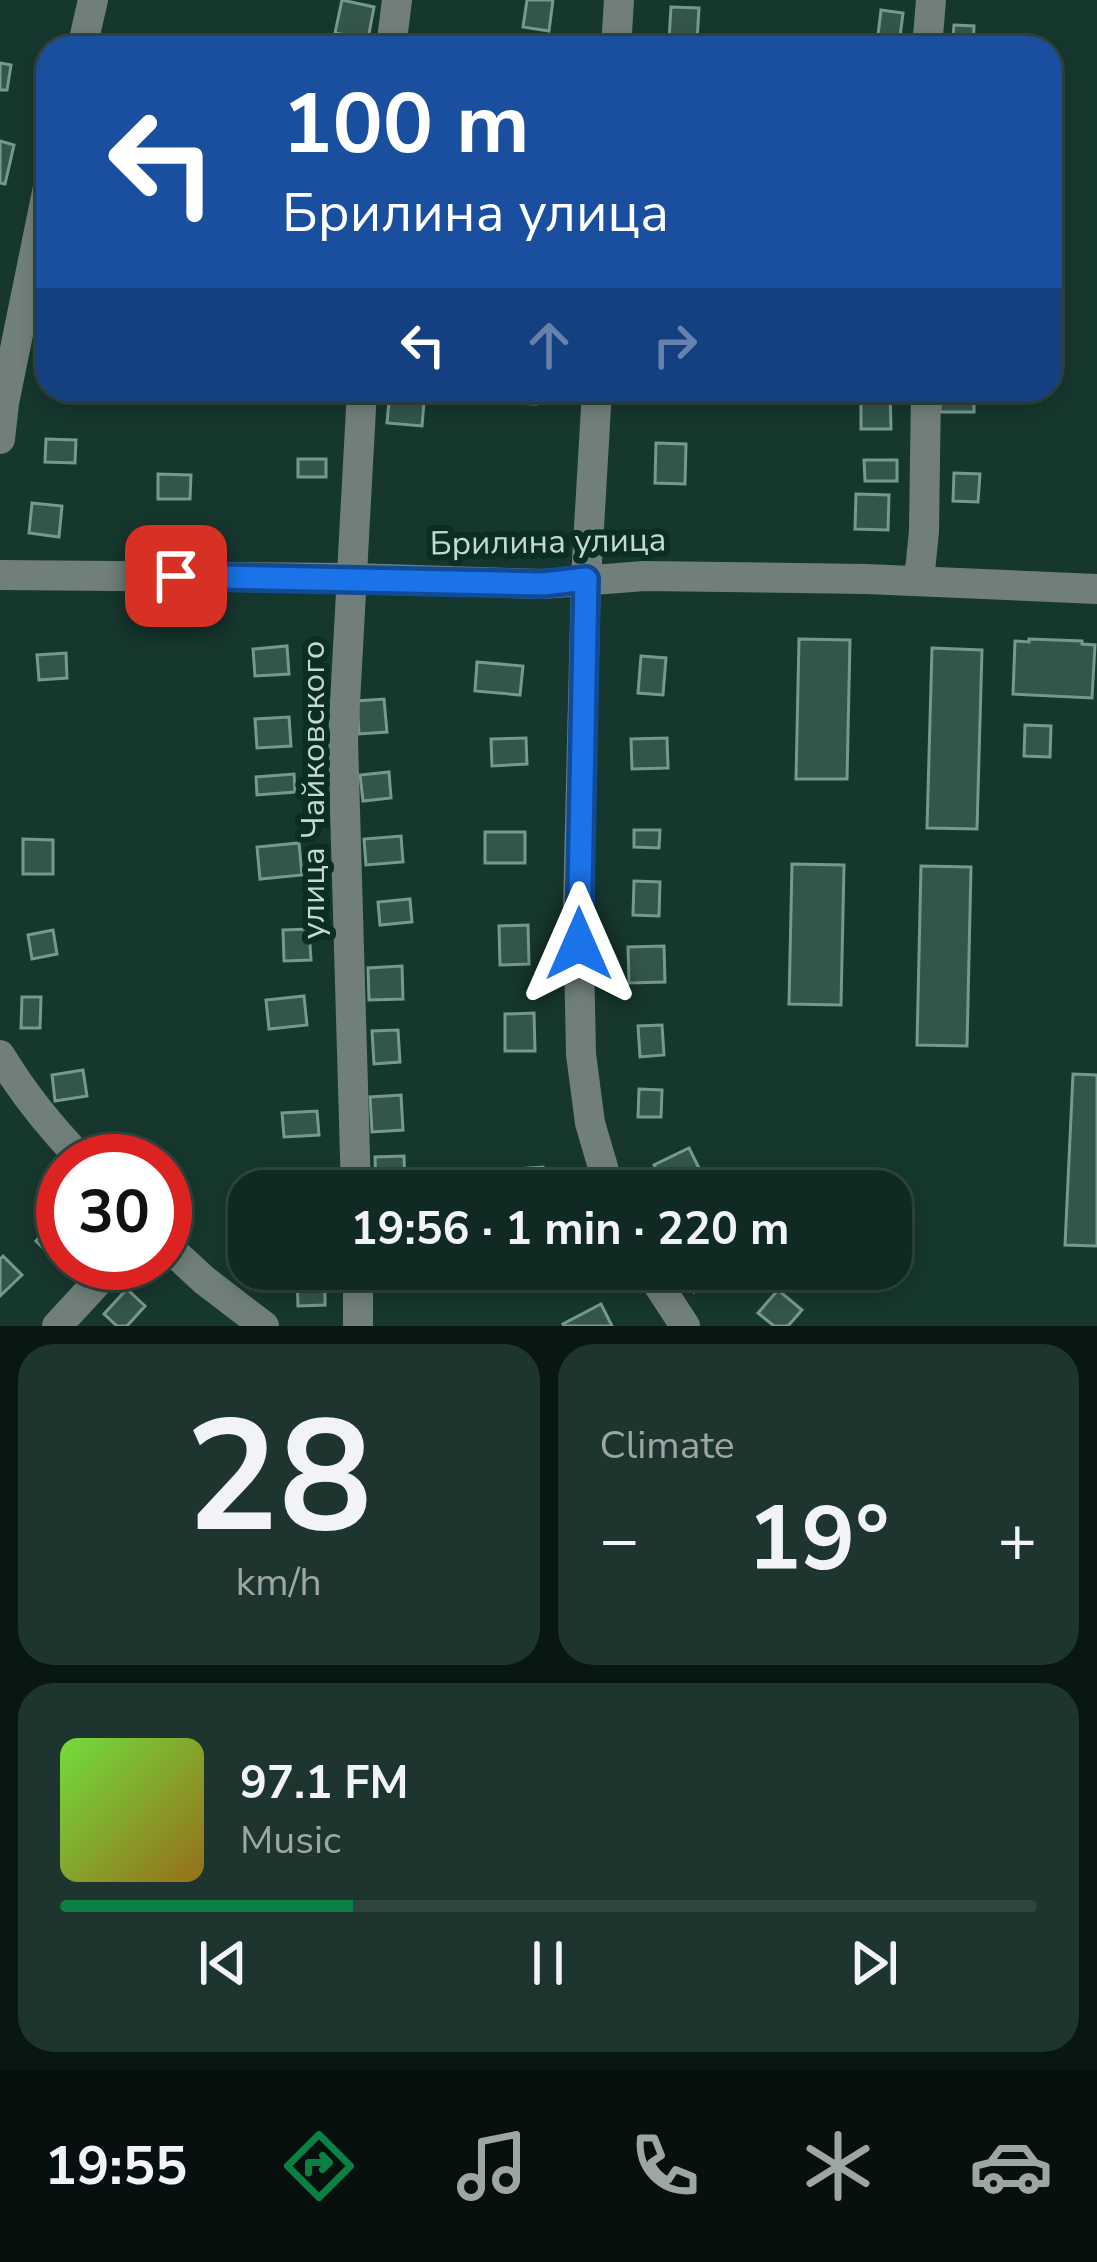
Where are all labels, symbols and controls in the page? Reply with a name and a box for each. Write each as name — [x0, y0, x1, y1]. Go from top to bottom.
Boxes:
text: 100 m — [282, 67, 530, 182]
icon: left — [84, 84, 240, 240]
text: Брилина улица — [282, 176, 669, 250]
icon: left — [390, 312, 456, 378]
icon: ahead — [516, 312, 582, 378]
icon: right — [642, 312, 708, 378]
street label: Брилина улица — [429, 517, 667, 567]
pin — [125, 525, 227, 627]
icon: arrive — [143, 543, 209, 609]
street label: улица Чайковского — [291, 641, 336, 939]
position arrow — [516, 881, 642, 1007]
speed limit sign: 30 — [36, 1134, 192, 1290]
text: 19:56 · 1 min · 220 m — [350, 1199, 790, 1260]
text: 28 — [185, 1371, 372, 1584]
text: Climate — [600, 1419, 735, 1472]
text: 19° — [747, 1478, 889, 1601]
text: − — [600, 1495, 639, 1585]
text: + — [997, 1495, 1037, 1585]
text: km/h — [236, 1556, 322, 1609]
text: 97.1 FM — [240, 1753, 409, 1814]
text: Music — [240, 1814, 341, 1867]
icon: previous — [190, 1930, 256, 1996]
icon: pause — [515, 1930, 581, 1996]
icon: next — [841, 1930, 907, 1996]
icon: directions — [277, 2124, 361, 2208]
icon: music — [450, 2124, 534, 2208]
icon: phone — [623, 2124, 707, 2208]
icon: climate — [796, 2124, 880, 2208]
icon: car — [969, 2124, 1053, 2208]
text: 19:55 — [45, 2129, 188, 2203]

